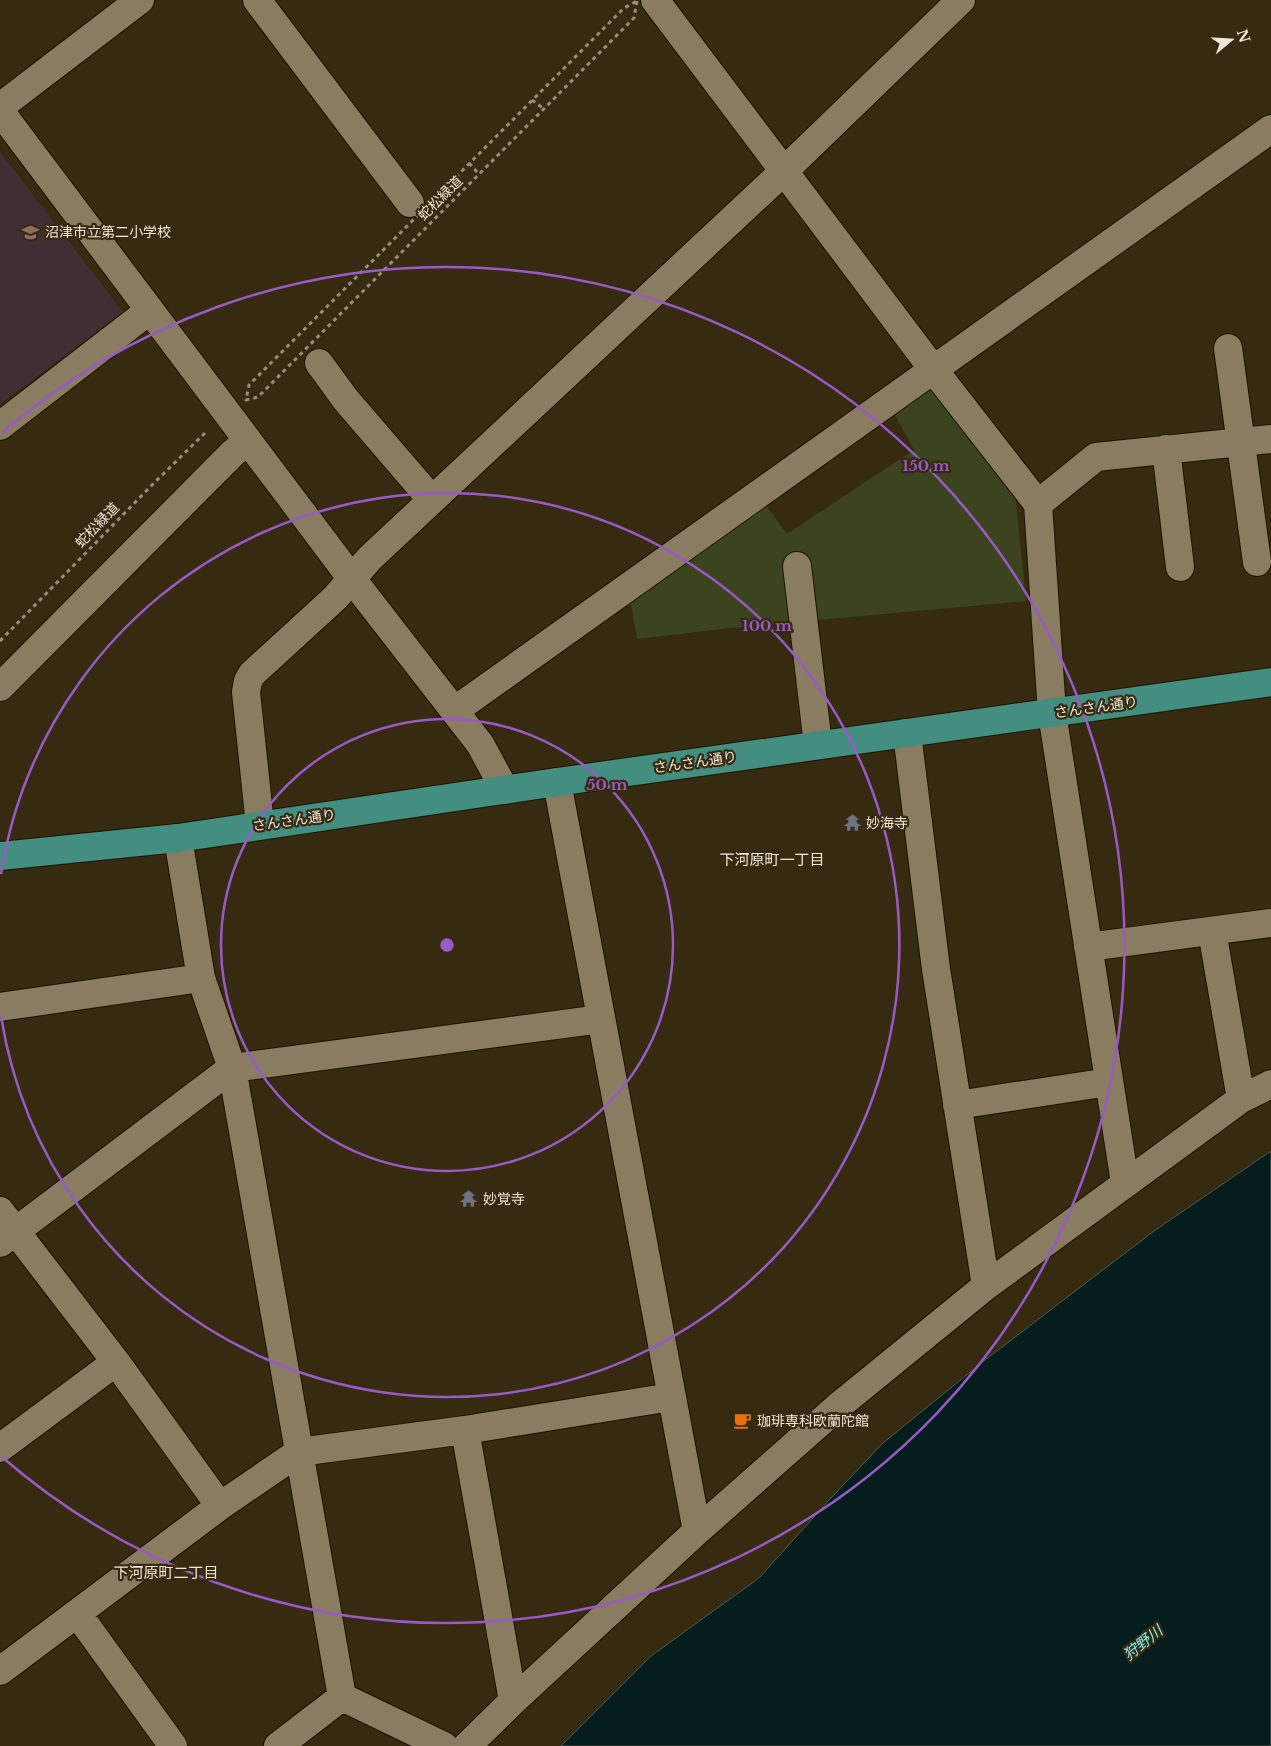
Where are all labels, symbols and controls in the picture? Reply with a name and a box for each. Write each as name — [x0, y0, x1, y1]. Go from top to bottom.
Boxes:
north arrow — [1206, 15, 1256, 65]
text: N — [1233, 27, 1254, 45]
street label: 蛇松緑道 — [414, 172, 466, 224]
school or university icon: 沼津市立第二小学校 — [21, 222, 41, 242]
place label: 沼津市立第二小学校 — [45, 223, 171, 241]
text: 150 m — [902, 456, 950, 475]
street label: 蛇松緑道 — [71, 499, 123, 551]
text: 100 m — [742, 616, 792, 635]
street label: さんさん通り — [1053, 692, 1139, 722]
street label: さんさん通り — [652, 747, 738, 777]
text: 50 m — [587, 775, 628, 794]
street label: さんさん通り — [251, 805, 337, 835]
temple icon: 妙海寺 — [842, 813, 862, 833]
place label: 妙海寺 — [866, 814, 908, 832]
district label: 下河原町一丁目 — [719, 850, 825, 869]
centre of rings — [438, 936, 456, 954]
temple icon: 妙覚寺 — [459, 1189, 479, 1209]
place label: 妙覚寺 — [483, 1190, 525, 1208]
cafe icon: 珈琲専科欧蘭陀館 — [733, 1411, 753, 1431]
place label: 珈琲専科欧蘭陀館 — [757, 1412, 869, 1430]
district label: 下河原町二丁目 — [113, 1563, 219, 1582]
water label: 狩野川 — [1119, 1620, 1168, 1664]

